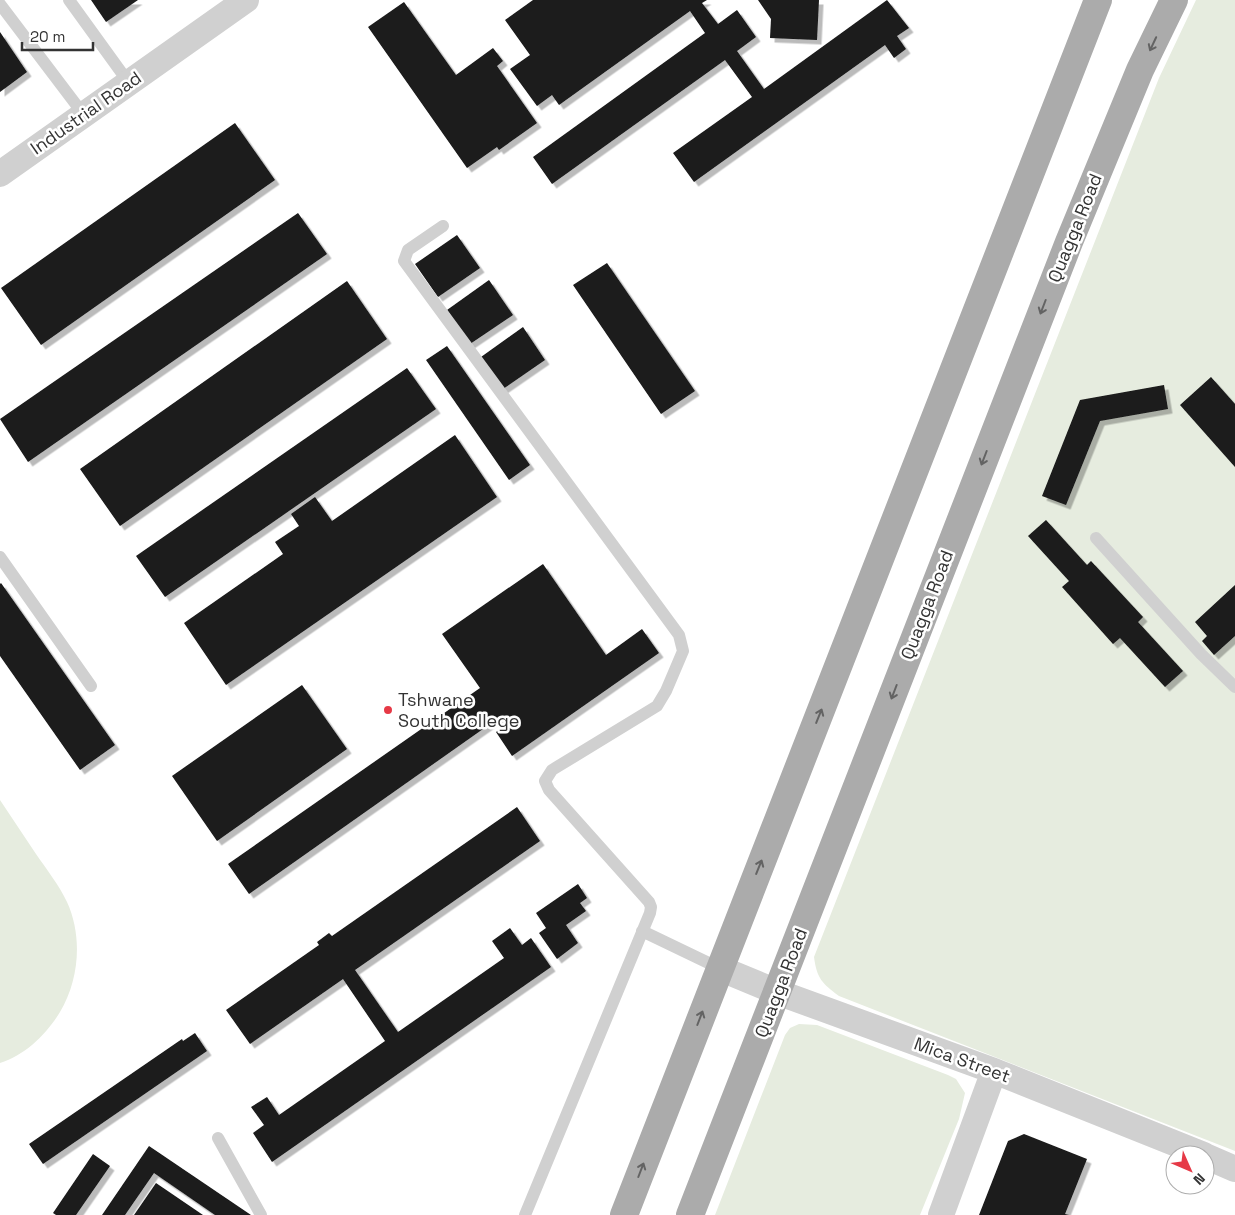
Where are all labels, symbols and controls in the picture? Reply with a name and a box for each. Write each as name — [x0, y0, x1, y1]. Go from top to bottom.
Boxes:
scale bar — [22, 20, 94, 52]
text: 20 m — [30, 27, 65, 46]
one-way arrow — [1147, 36, 1157, 51]
street label: Industrial Road — [26, 66, 146, 159]
street label: Quagga Road — [1042, 170, 1107, 286]
one-way arrow — [1038, 299, 1047, 314]
one-way arrow — [979, 450, 988, 466]
street label: Quagga Road — [895, 547, 958, 663]
one-way arrow — [888, 684, 897, 699]
place label: Tshwane South College — [398, 688, 519, 732]
marker: Tshwane South College — [382, 704, 394, 716]
one-way arrow — [815, 709, 825, 724]
one-way arrow — [755, 860, 765, 875]
street label: Quagga Road — [749, 925, 812, 1041]
one-way arrow — [696, 1011, 705, 1026]
street label: Mica Street — [911, 1031, 1013, 1088]
north arrow — [1165, 1145, 1215, 1195]
one-way arrow — [638, 1162, 647, 1177]
text: N — [1190, 1170, 1209, 1189]

